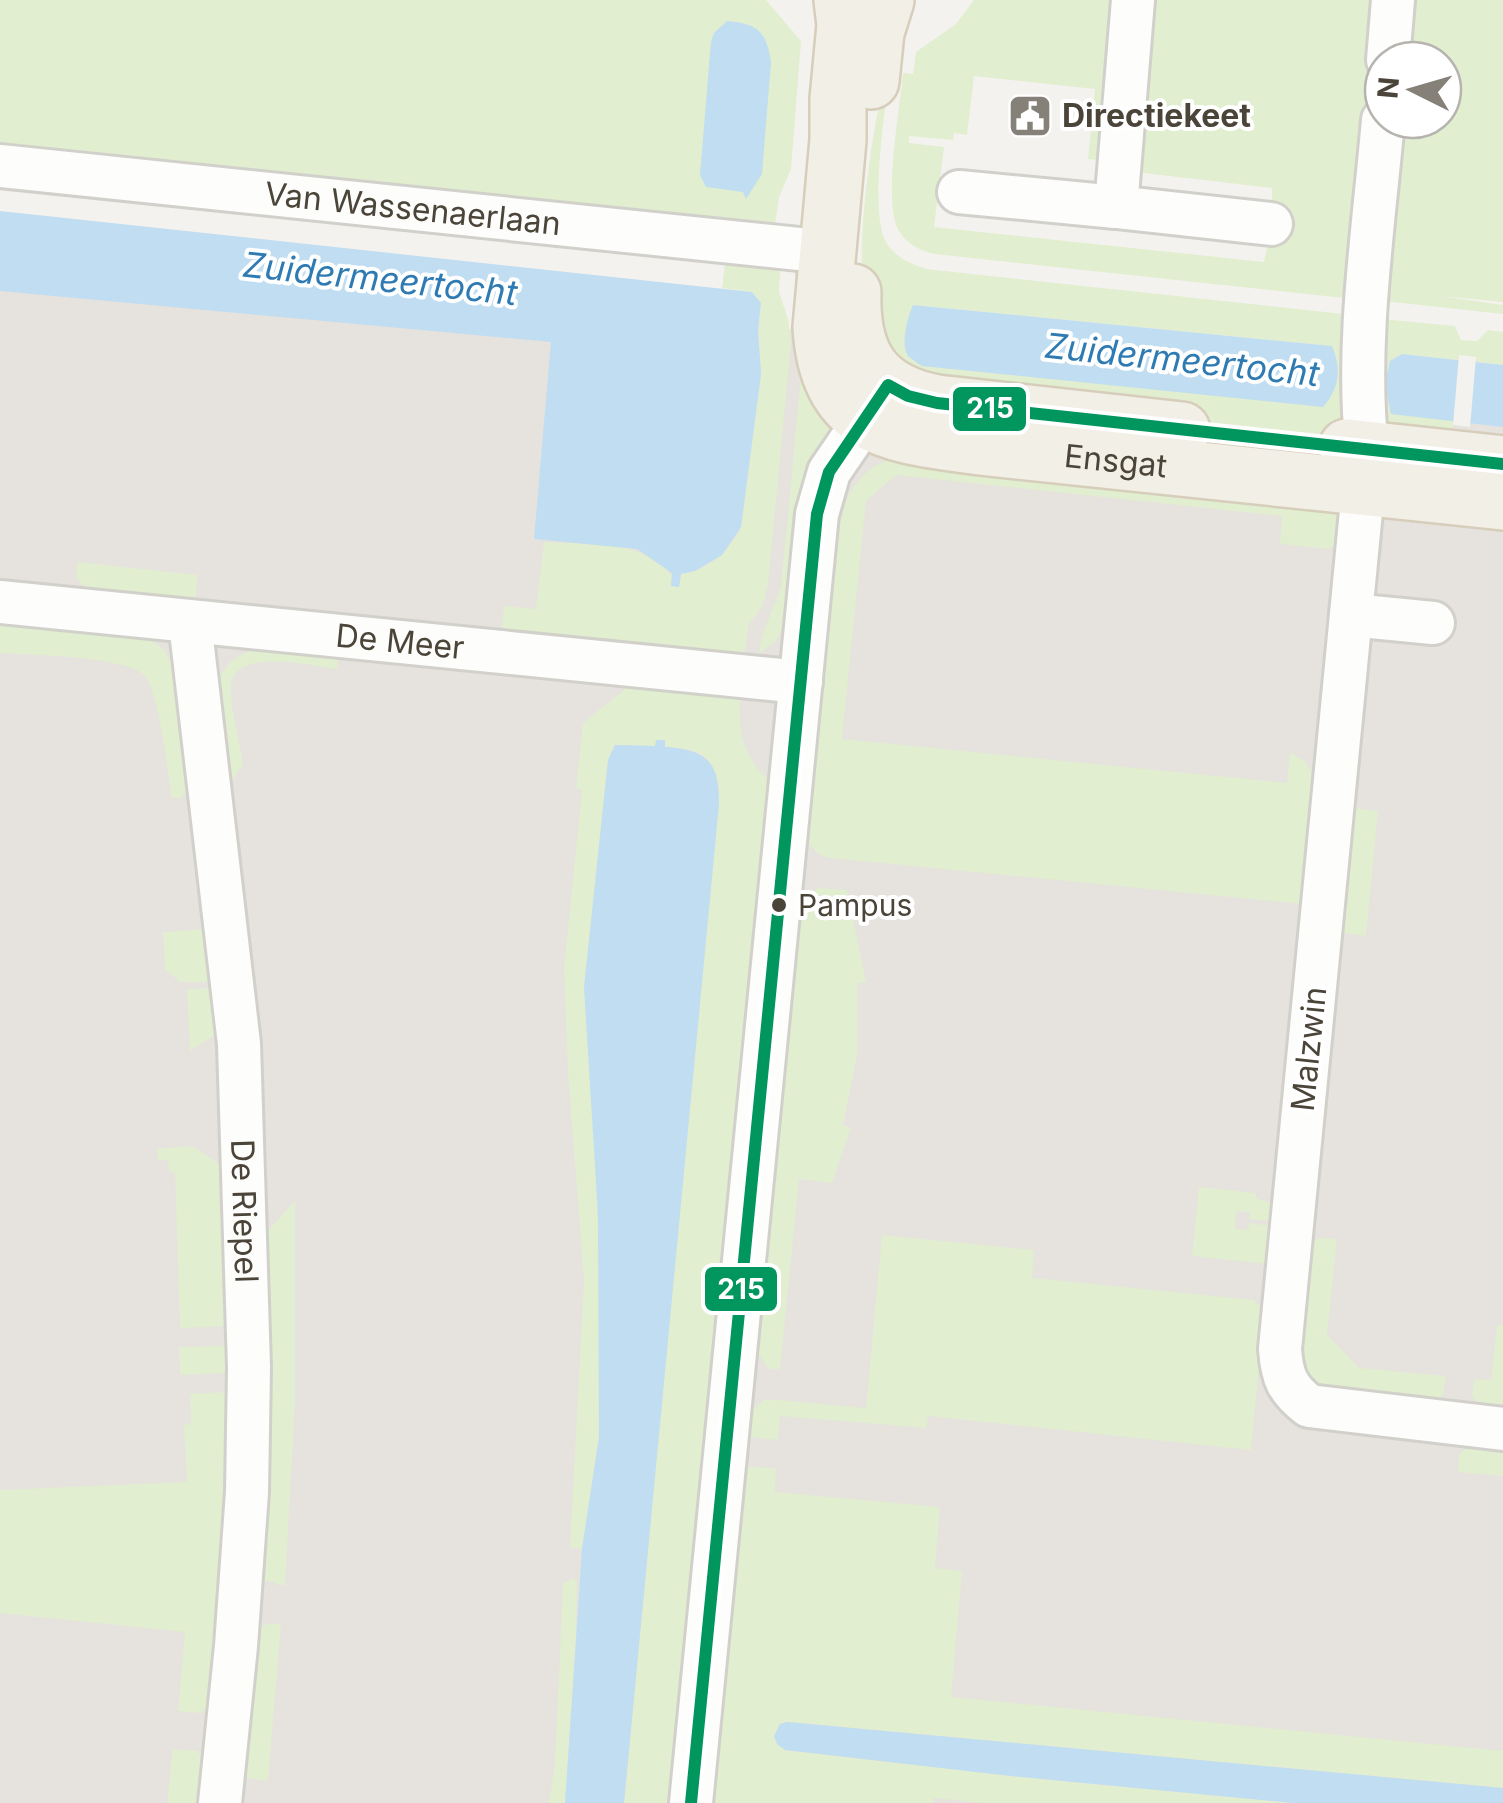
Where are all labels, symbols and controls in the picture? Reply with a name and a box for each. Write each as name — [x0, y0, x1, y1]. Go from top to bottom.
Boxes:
north arrow — [1363, 40, 1463, 140]
text: N — [1370, 76, 1406, 100]
public building icon: Directiekeet — [1007, 93, 1053, 139]
place label: Directiekeet — [1062, 96, 1251, 135]
street label: Van Wassenaerlaan — [263, 174, 563, 243]
water label: Zuidermeertocht — [241, 243, 520, 313]
water label: Zuidermeertocht — [1043, 324, 1322, 394]
line badge: 215 — [951, 385, 1028, 433]
text: 215 — [966, 391, 1014, 425]
street label: Ensgat — [1062, 436, 1169, 486]
street label: De Meer — [334, 616, 466, 667]
place label: Pampus — [798, 887, 912, 923]
marker: Pampus — [769, 895, 789, 915]
street label: Malzwin — [1283, 985, 1334, 1113]
street label: De Riepel — [223, 1139, 266, 1284]
line badge: 215 — [703, 1265, 779, 1313]
text: 215 — [717, 1272, 765, 1306]

